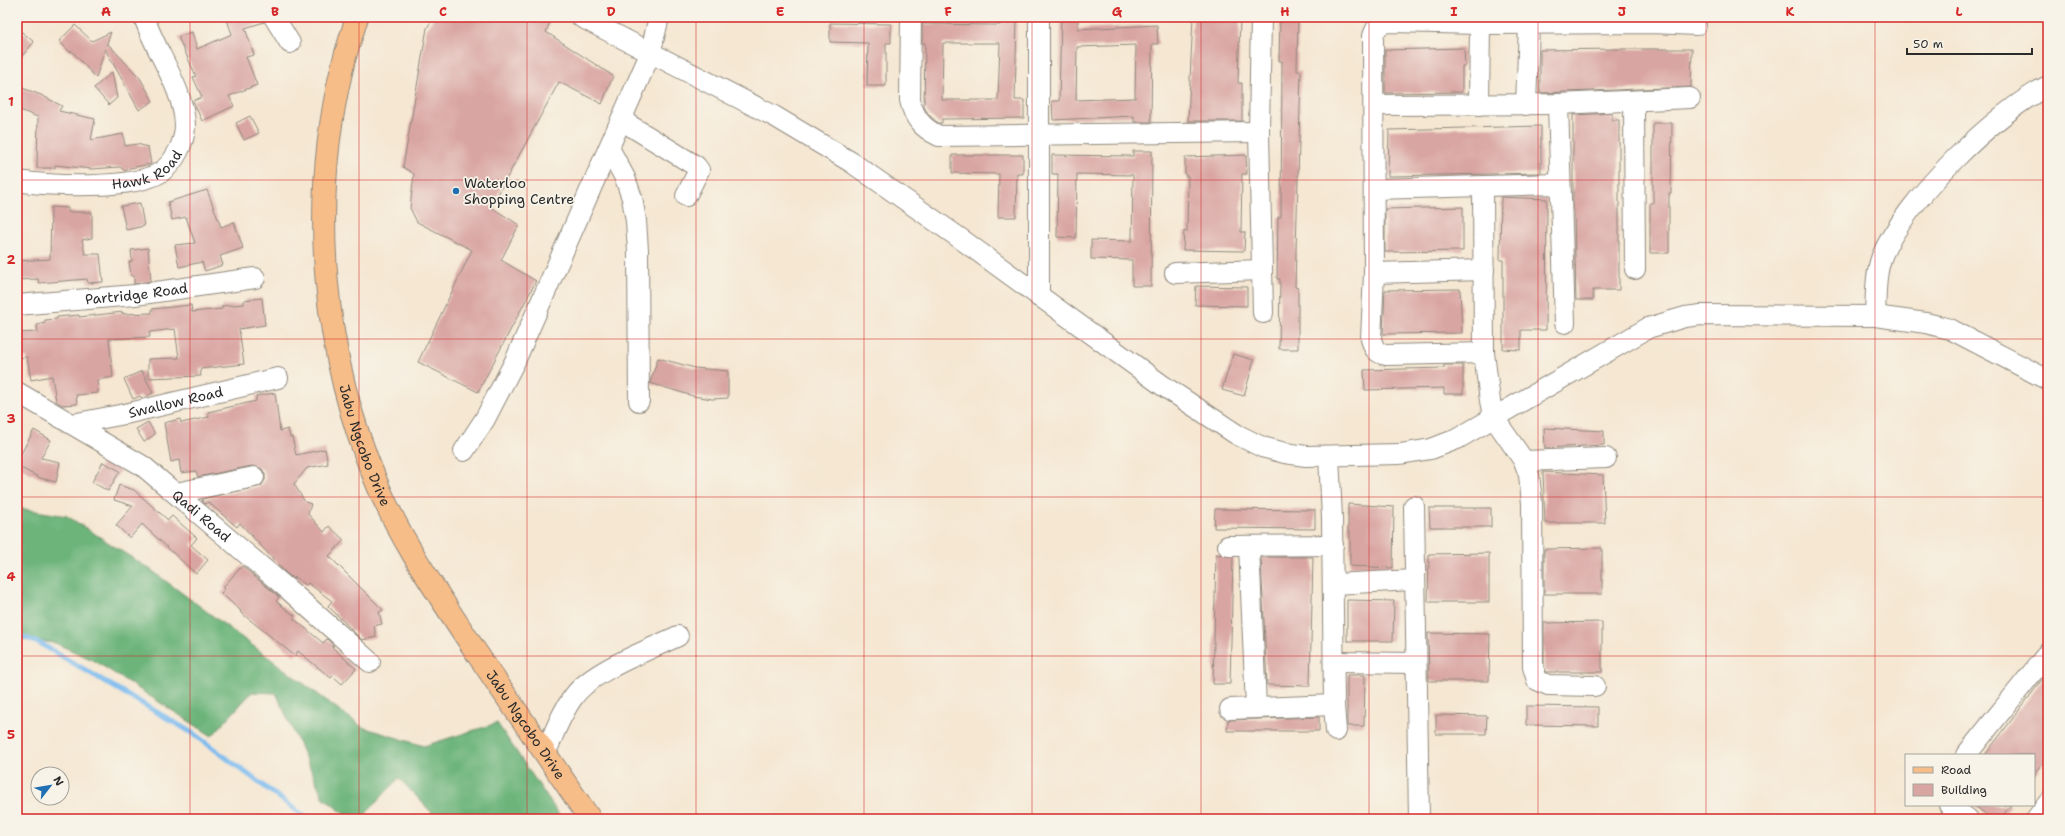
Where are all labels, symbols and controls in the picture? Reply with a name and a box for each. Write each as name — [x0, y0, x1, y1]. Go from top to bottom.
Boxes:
text: A — [101, 3, 111, 20]
text: B — [271, 3, 279, 20]
text: C — [439, 3, 447, 20]
text: D — [606, 3, 616, 20]
text: E — [776, 3, 785, 20]
text: F — [944, 3, 952, 20]
text: G — [1112, 3, 1123, 20]
text: H — [1280, 3, 1290, 20]
text: I — [1450, 3, 1458, 20]
text: J — [1618, 3, 1626, 20]
text: K — [1786, 3, 1795, 20]
text: L — [1955, 3, 1963, 20]
scale bar — [1907, 30, 2032, 56]
text: 50 m — [1913, 36, 1943, 52]
text: 1 — [8, 93, 14, 110]
street label: Hawk Road — [111, 147, 186, 193]
place label: Waterloo Shopping Centre — [464, 174, 574, 208]
marker: Waterloo Shopping Centre — [451, 186, 461, 196]
text: 2 — [6, 251, 16, 268]
street label: Partridge Road — [84, 279, 189, 308]
street label: Swallow Road — [127, 382, 225, 422]
street label: Jabu Ngcobo Drive — [335, 383, 395, 509]
text: 3 — [6, 410, 16, 427]
street label: Qadi Road — [169, 486, 235, 546]
text: 4 — [6, 568, 16, 585]
street label: Jabu Ngcobo Drive — [482, 667, 569, 783]
text: 5 — [7, 726, 15, 743]
legend — [1905, 754, 2035, 806]
text: Road — [1941, 762, 1972, 778]
north arrow — [30, 766, 70, 806]
text: N — [49, 774, 67, 789]
text: Building — [1941, 782, 1987, 798]

